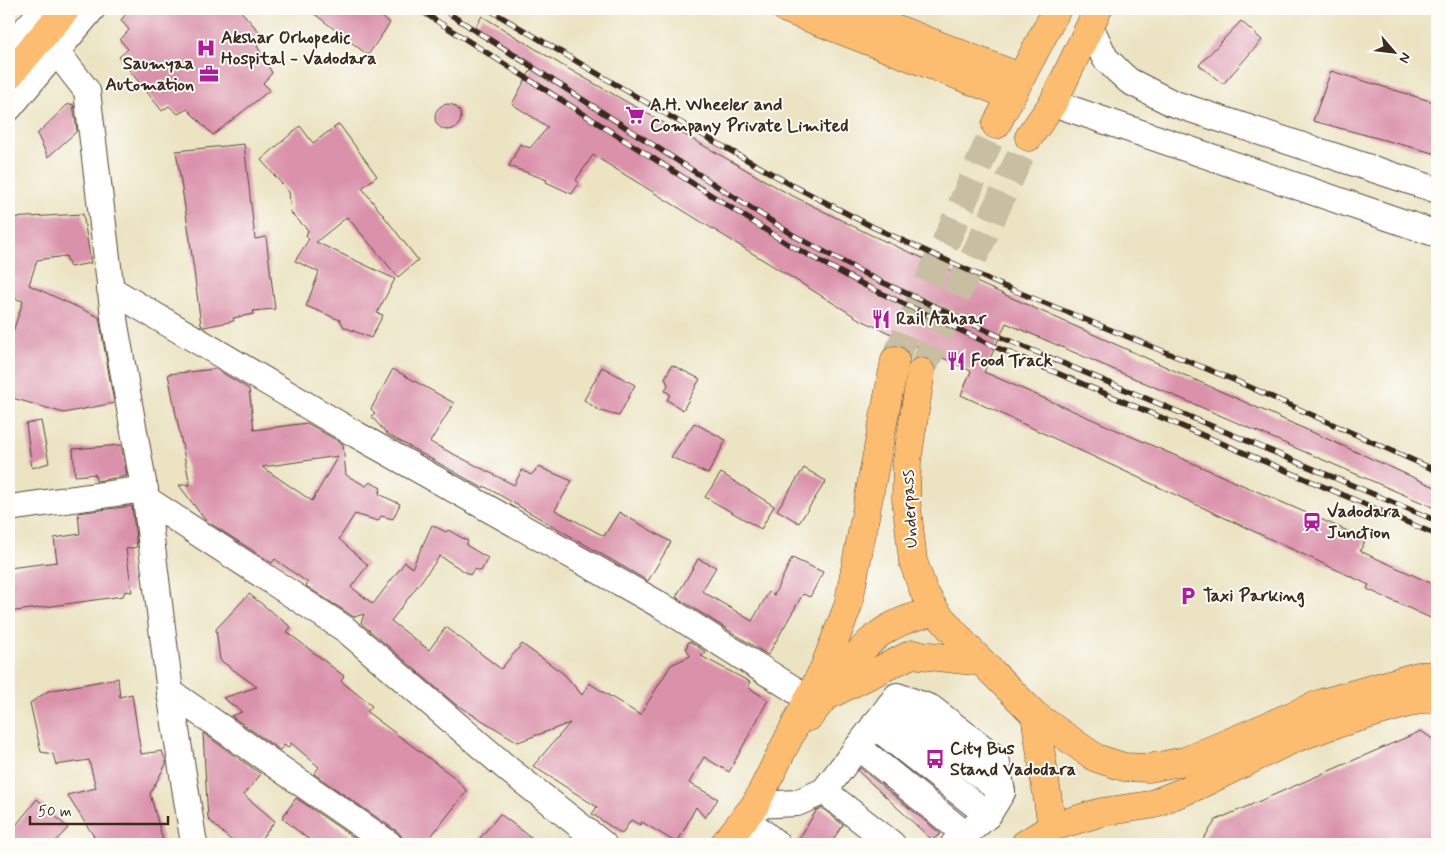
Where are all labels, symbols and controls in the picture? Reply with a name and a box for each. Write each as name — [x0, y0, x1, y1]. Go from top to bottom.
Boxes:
place label: Akshar Orhopedic Hospital - Vadodara — [221, 26, 376, 71]
north arrow — [1368, 28, 1418, 78]
hospital icon: Akshar Orhopedic Hospital - Vadodara — [195, 37, 217, 59]
text: N — [1394, 49, 1415, 66]
place label: Saumyaa Automation — [105, 52, 194, 97]
office icon: Saumyaa Automation — [198, 63, 220, 85]
place label: A.H. Wheeler and Company Private Limited — [650, 93, 848, 138]
supermarket icon: A.H. Wheeler and Company Private Limited — [624, 104, 646, 126]
place label: Rail Aahaar — [896, 307, 987, 331]
restaurant icon: Rail Aahaar — [870, 308, 892, 330]
place label: Food Track — [971, 349, 1053, 373]
restaurant icon: Food Track — [945, 350, 967, 372]
street label: Underpass — [896, 469, 924, 549]
place label: Vadodara Junction — [1327, 500, 1400, 545]
station icon: Vadodara Junction — [1301, 511, 1323, 533]
place label: Taxi Parking — [1203, 584, 1305, 608]
parking icon: Taxi Parking — [1177, 585, 1199, 607]
place label: City Bus Stand Vadodara — [950, 737, 1076, 782]
bus stop icon: City Bus Stand Vadodara — [924, 748, 946, 770]
scale bar — [30, 793, 168, 825]
text: 50 m — [38, 802, 72, 822]

